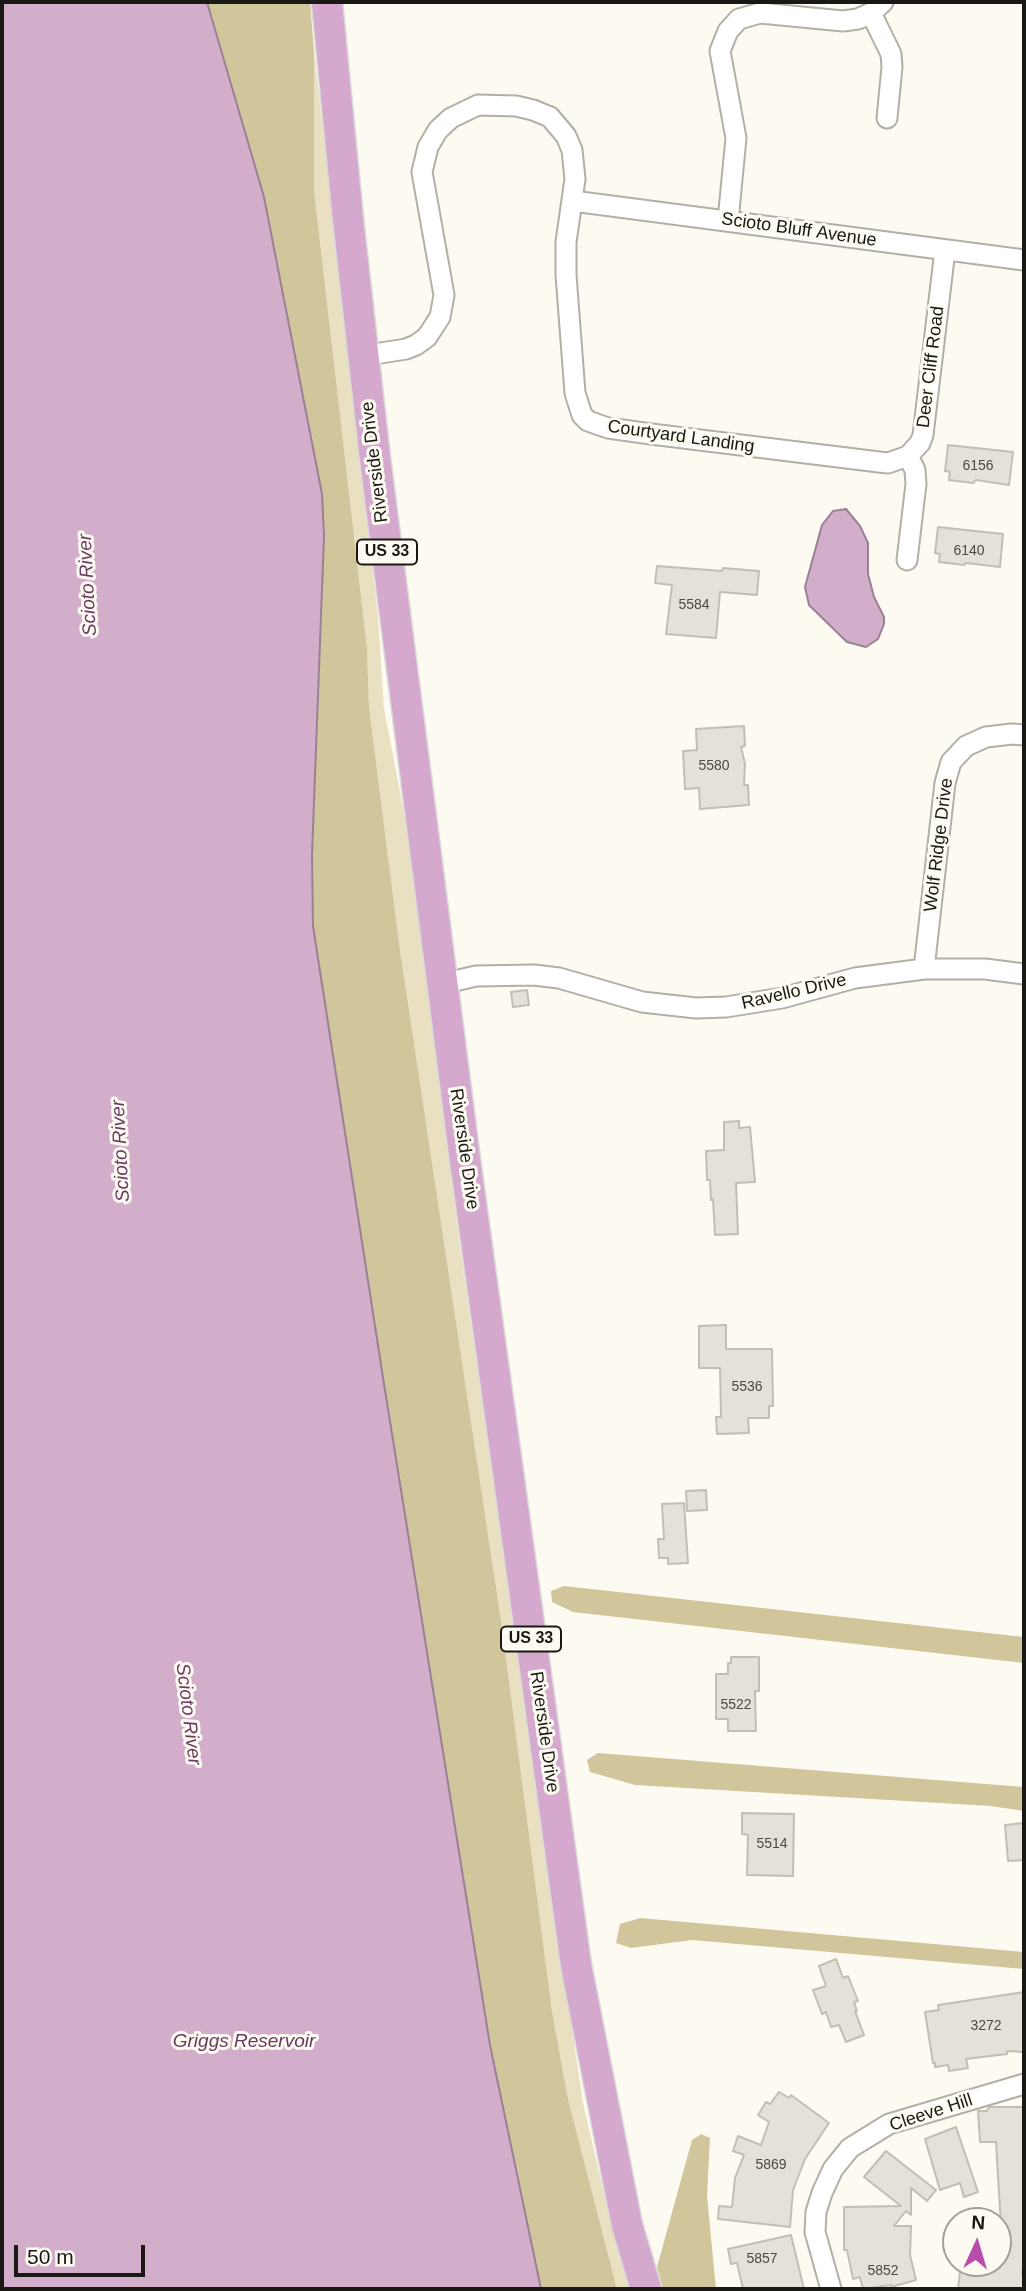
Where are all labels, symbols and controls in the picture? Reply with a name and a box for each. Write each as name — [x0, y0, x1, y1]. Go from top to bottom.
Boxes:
street label: Scioto Bluff Avenue — [720, 208, 878, 252]
street label: Deer Cliff Road — [913, 305, 949, 429]
street label: Riverside Drive — [357, 400, 393, 524]
street label: Courtyard Landing — [606, 416, 756, 458]
house number: 6156 — [962, 458, 994, 474]
water label: Scioto River — [74, 533, 102, 637]
road number: US 33 — [357, 540, 417, 565]
house number: 6140 — [953, 543, 985, 559]
house number: 5584 — [678, 597, 710, 613]
house number: 5580 — [698, 758, 730, 774]
street label: Wolf Ridge Drive — [920, 777, 958, 913]
street label: Ravello Drive — [739, 969, 849, 1015]
street label: Riverside Drive — [445, 1087, 483, 1211]
water label: Scioto River — [107, 1099, 135, 1203]
house number: 5536 — [731, 1379, 763, 1395]
road number: US 33 — [501, 1626, 561, 1652]
water label: Scioto River — [170, 1662, 206, 1766]
street label: Riverside Drive — [525, 1670, 563, 1794]
house number: 5522 — [720, 1697, 752, 1713]
house number: 5514 — [756, 1836, 788, 1852]
house number: 3272 — [970, 2018, 1002, 2034]
water label: Griggs Reservoir — [173, 2031, 315, 2053]
street label: Cleeve Hill — [887, 2089, 975, 2137]
house number: 5869 — [755, 2157, 787, 2173]
north arrow — [942, 2207, 1012, 2277]
text: N — [971, 2212, 986, 2234]
scale bar — [18, 2232, 149, 2276]
text: 50 m — [27, 2245, 74, 2268]
house number: 5857 — [746, 2251, 778, 2267]
house number: 5852 — [867, 2263, 899, 2279]

